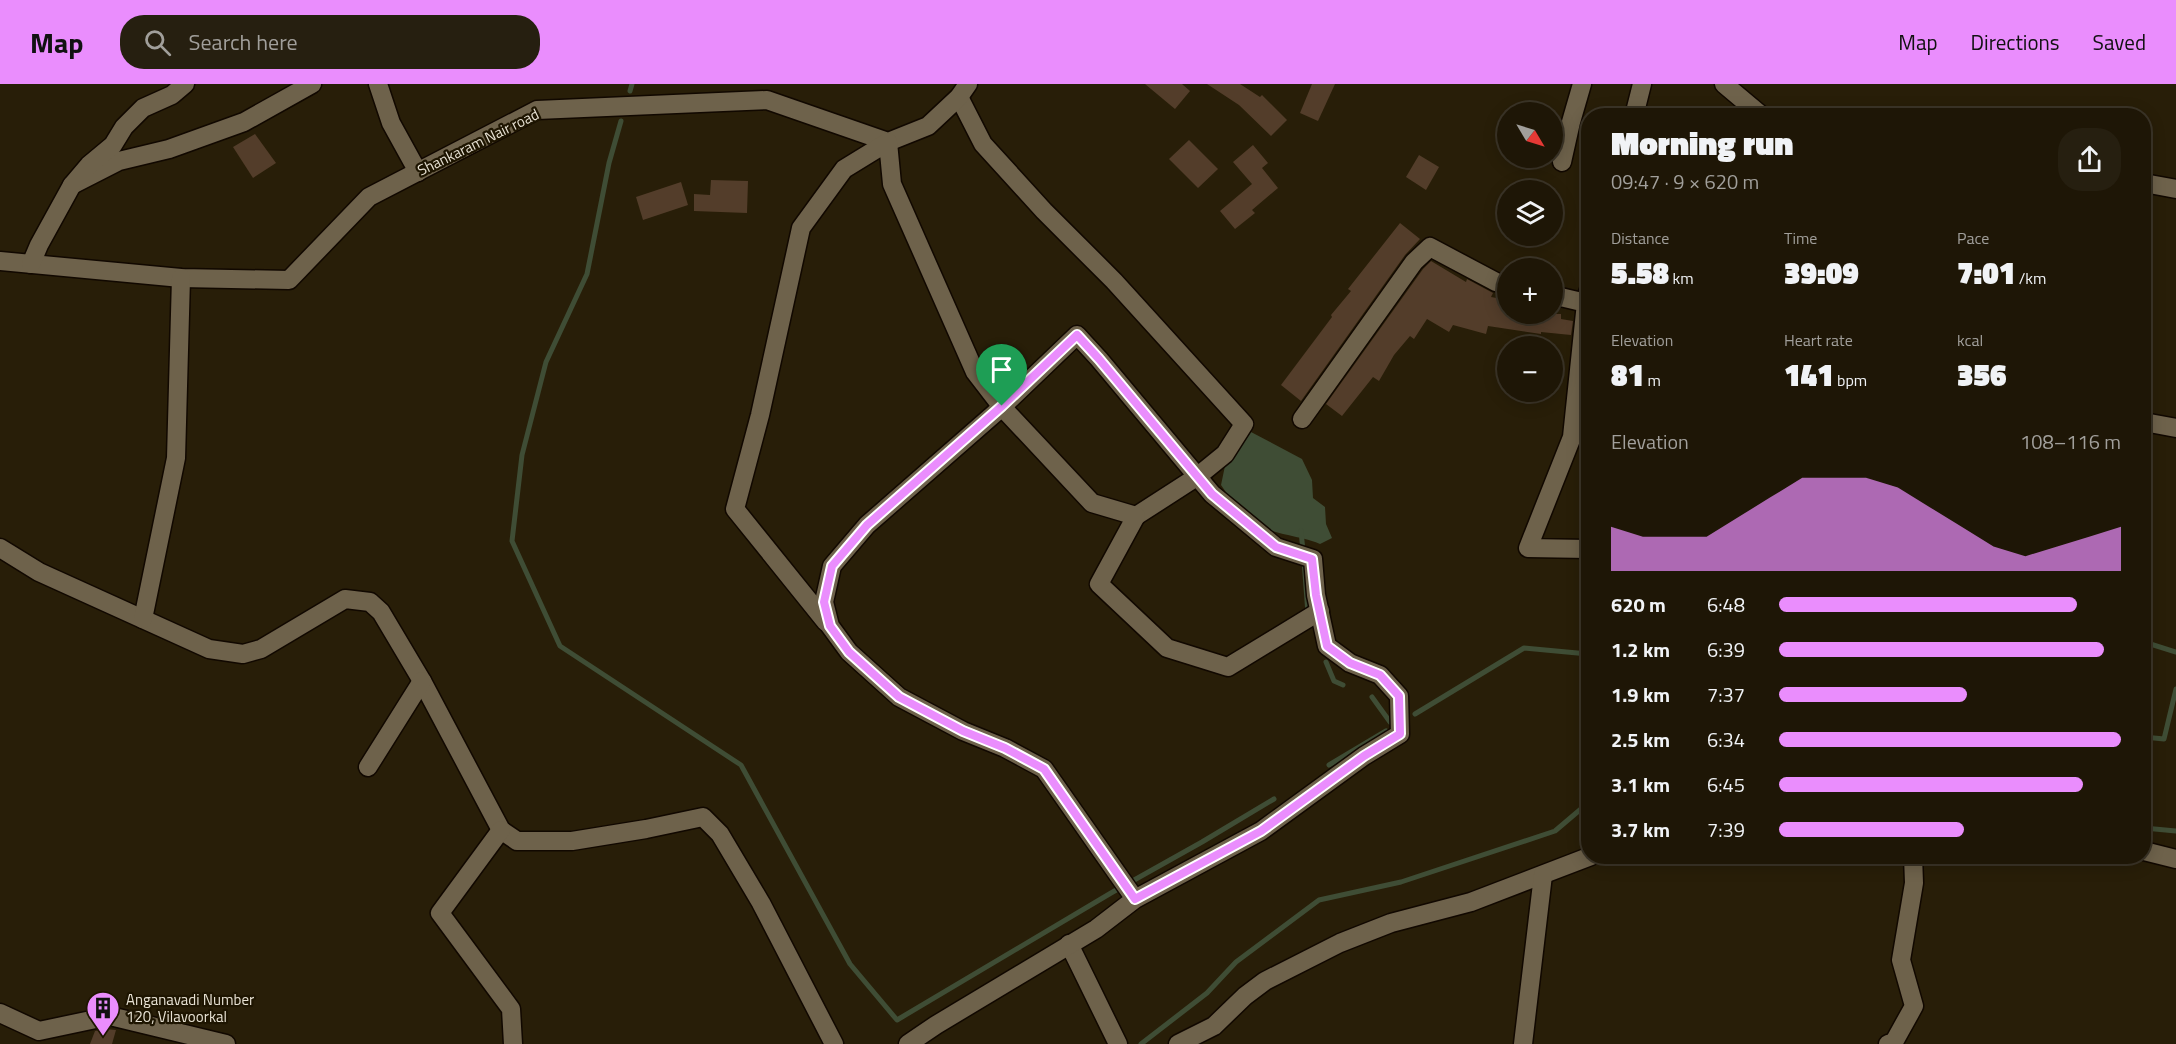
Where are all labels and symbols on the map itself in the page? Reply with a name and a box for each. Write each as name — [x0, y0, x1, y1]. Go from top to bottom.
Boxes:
north arrow — [1497, 102, 1563, 168]
street label: Shankaram Nair road — [413, 103, 543, 181]
pin — [976, 344, 1027, 406]
place label: Anganavadi Number 120, Vilavoorkal — [126, 988, 254, 1028]
building icon: Anganavadi Number 120, Vilavoorkal — [85, 990, 121, 1037]

